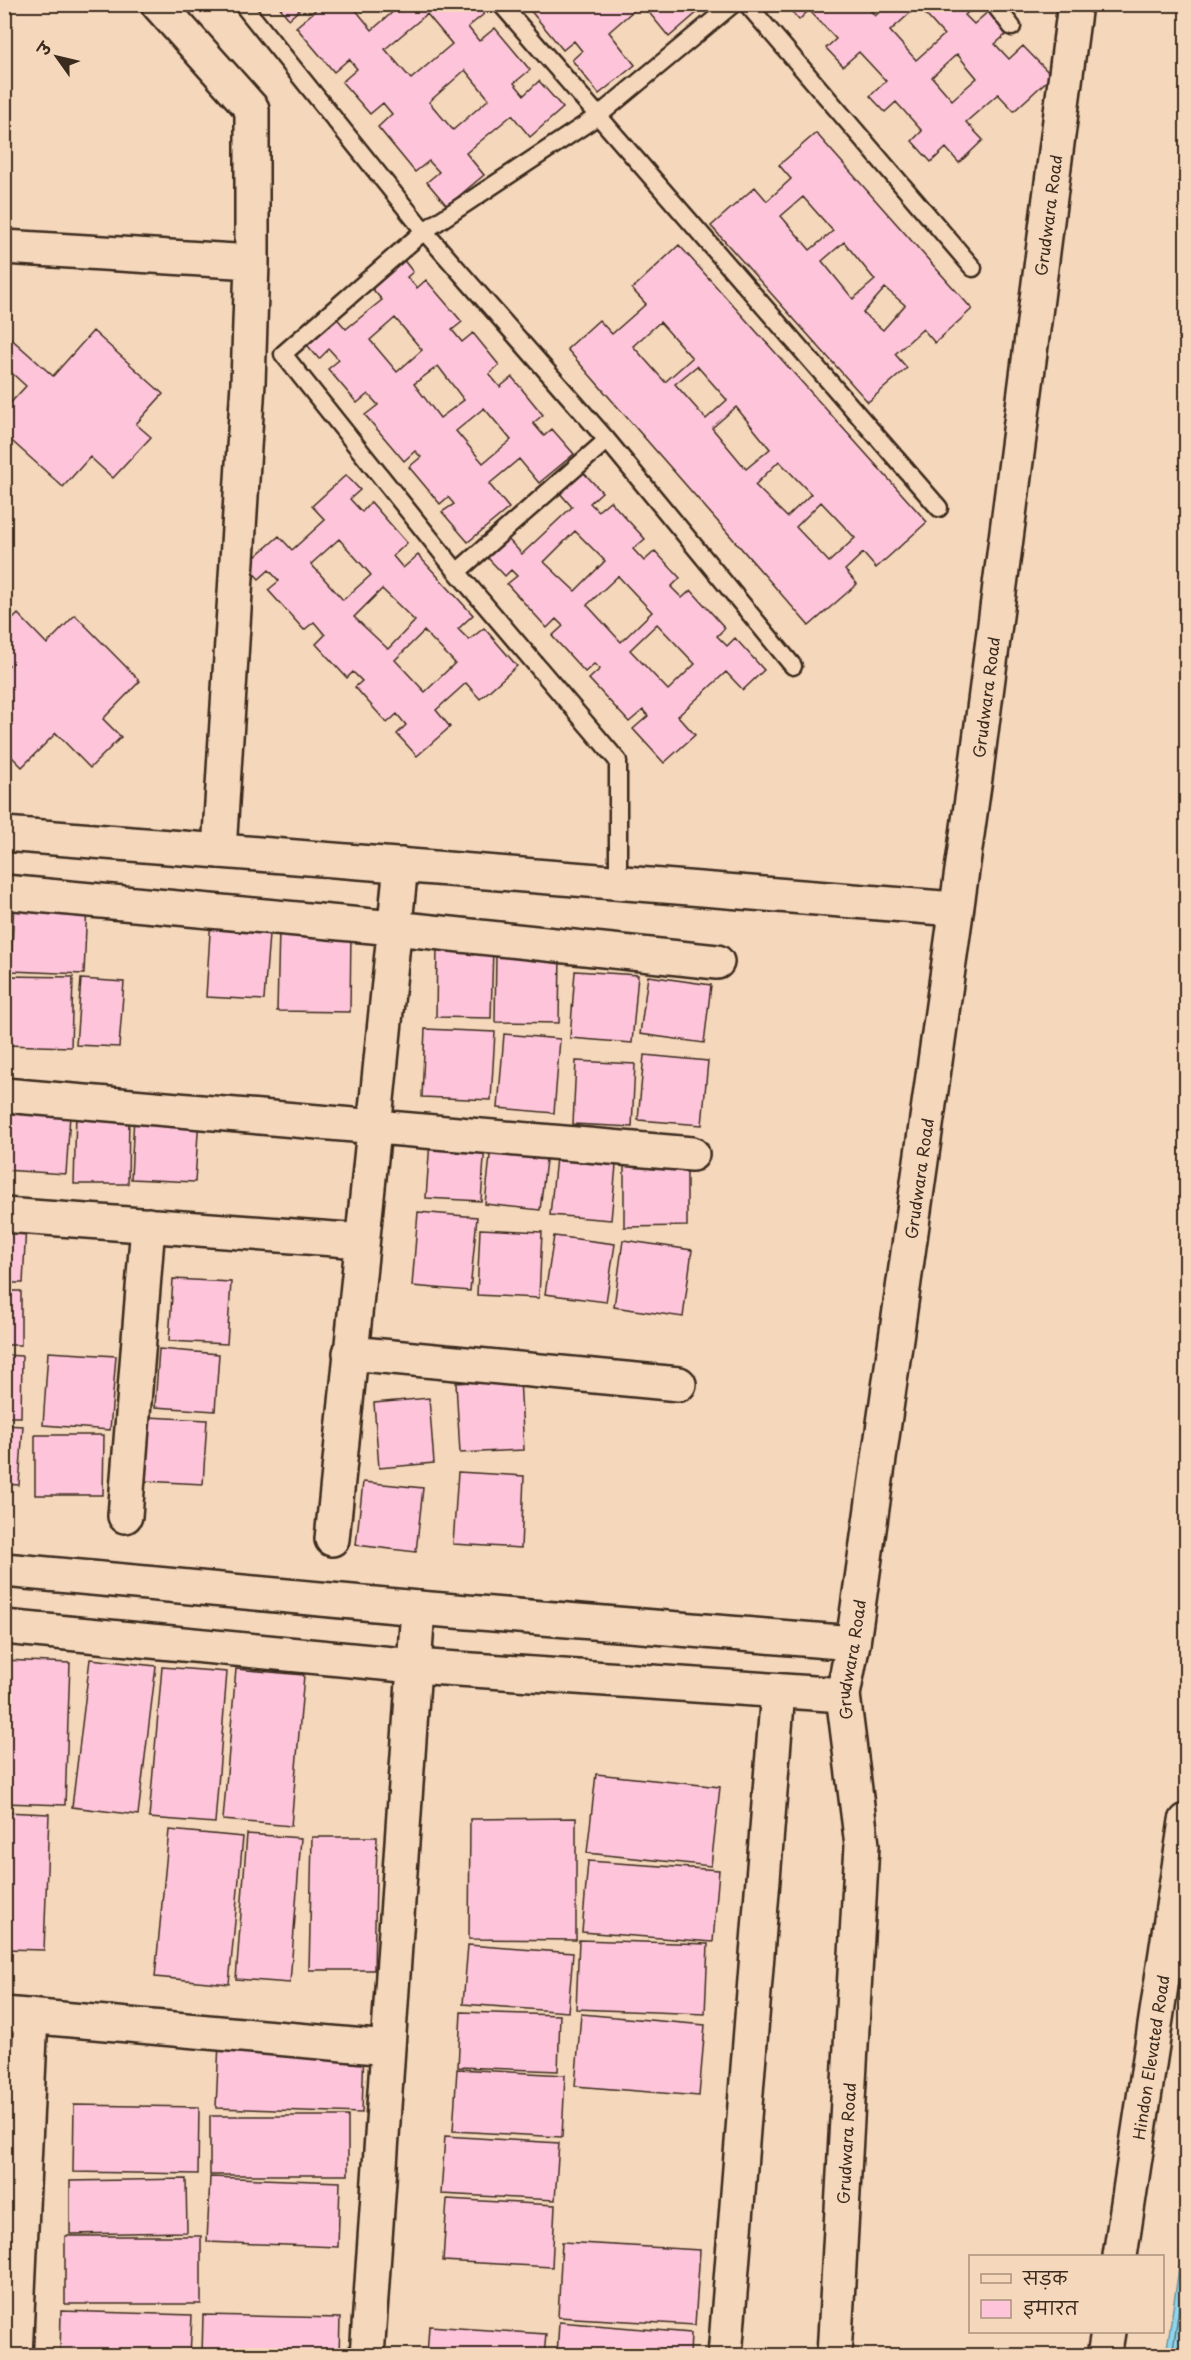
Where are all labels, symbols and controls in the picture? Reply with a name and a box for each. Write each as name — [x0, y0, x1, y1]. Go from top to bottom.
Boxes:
north arrow — [27, 27, 87, 87]
text: उ — [30, 36, 57, 61]
street label: Grudwara Road — [1028, 153, 1067, 277]
street label: Grudwara Road — [966, 635, 1005, 759]
street label: Grudwara Road — [898, 1116, 939, 1241]
street label: Grudwara Road — [831, 1598, 871, 1721]
street label: Hindon Elevated Road — [1126, 1973, 1175, 2141]
street label: Grudwara Road — [830, 2082, 861, 2205]
legend — [969, 2255, 1164, 2333]
text: सड़क — [1022, 2264, 1068, 2291]
text: इमारत — [1023, 2294, 1079, 2321]

